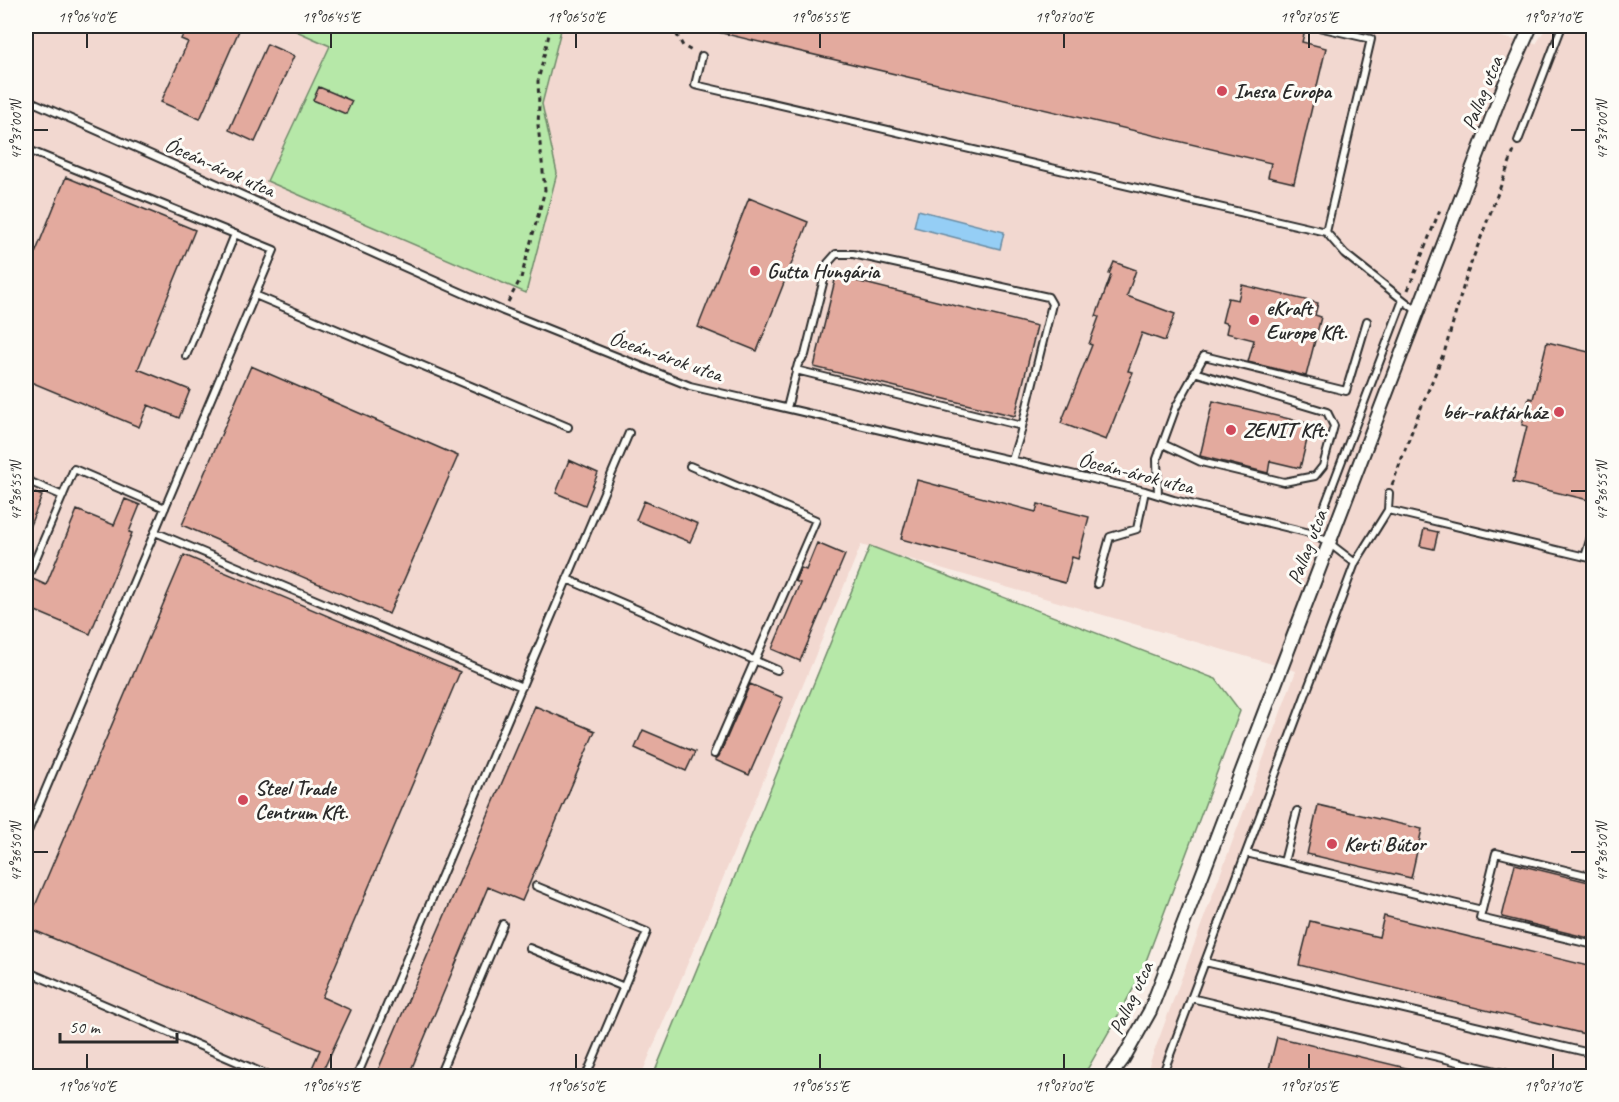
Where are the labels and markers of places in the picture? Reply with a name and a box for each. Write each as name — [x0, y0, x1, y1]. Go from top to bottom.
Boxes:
place label: Inesa Europa — [1234, 78, 1332, 104]
marker: Inesa Europa — [1215, 84, 1229, 98]
place label: Gutta Hungária — [767, 258, 881, 284]
marker: Gutta Hungária — [748, 264, 762, 278]
place label: eKraft Europe Kft. — [1266, 295, 1348, 345]
marker: eKraft Europe Kft. — [1247, 313, 1261, 327]
place label: bér-raktárház — [1443, 399, 1549, 425]
marker: bér-raktárház — [1552, 405, 1566, 419]
place label: ZENIT Kft. — [1243, 417, 1328, 443]
marker: ZENIT Kft. — [1224, 423, 1238, 437]
place label: Steel Trade Centrum Kft. — [255, 775, 349, 825]
marker: Steel Trade Centrum Kft. — [236, 793, 250, 807]
place label: Kerti Bútor — [1344, 831, 1428, 857]
marker: Kerti Bútor — [1325, 837, 1339, 851]

